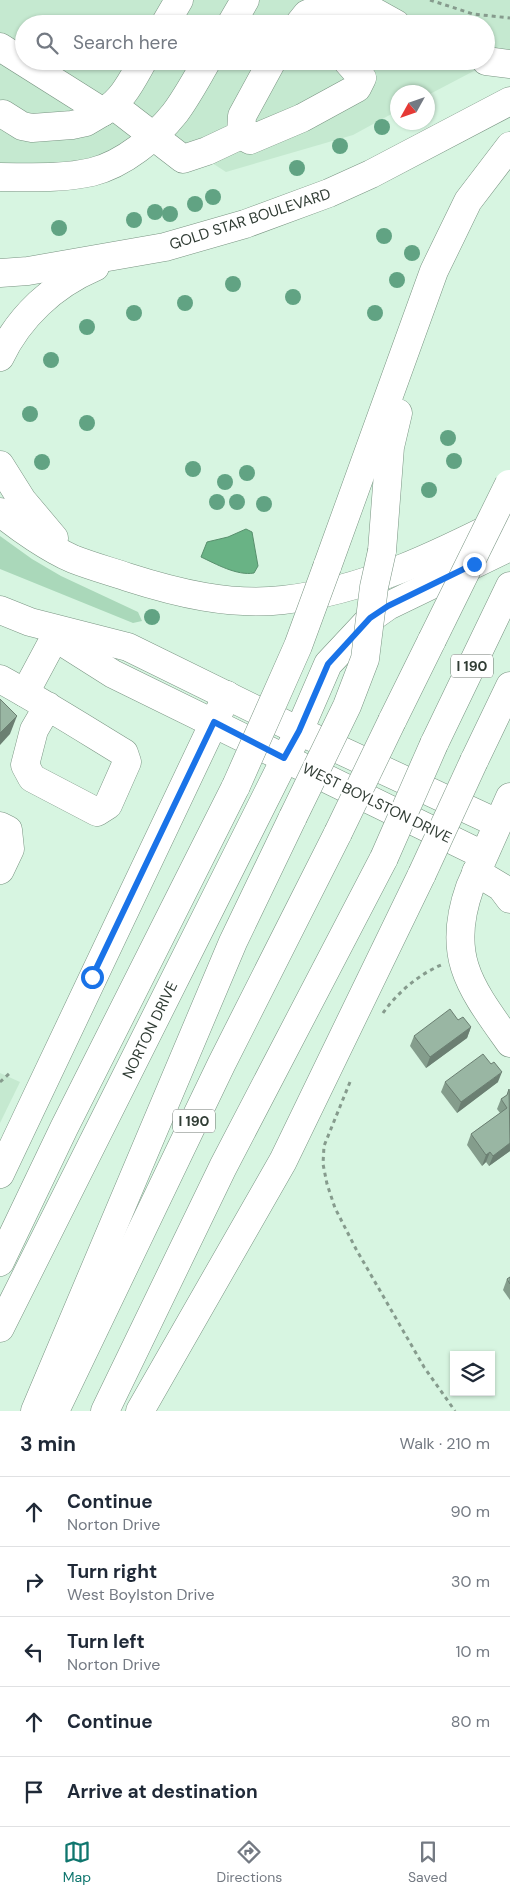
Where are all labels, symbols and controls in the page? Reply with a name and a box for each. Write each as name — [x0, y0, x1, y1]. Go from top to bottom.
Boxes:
search box — [15, 15, 495, 70]
icon: search — [33, 29, 61, 57]
text: Search here — [73, 30, 178, 55]
north arrow — [390, 85, 435, 130]
street label: GOLD STAR BOULEVARD — [167, 183, 333, 255]
route end — [463, 553, 486, 576]
road number: I 190 — [451, 654, 493, 678]
street label: WEST BOYLSTON DRIVE — [299, 758, 455, 848]
route start — [81, 966, 104, 989]
street label: NORTON DRIVE — [118, 978, 182, 1082]
road number: I 190 — [173, 1110, 215, 1132]
map controls — [450, 1351, 495, 1396]
button: layers — [450, 1351, 495, 1396]
text: 3 min — [20, 1430, 76, 1458]
text: Walk · 210 m — [400, 1433, 490, 1454]
text: Continue — [67, 1489, 153, 1514]
icon: ahead — [20, 1498, 48, 1526]
text: 90 m — [450, 1501, 490, 1522]
text: Norton Drive — [67, 1514, 160, 1535]
text: Turn right — [67, 1559, 157, 1584]
icon: right — [20, 1568, 48, 1596]
text: 30 m — [451, 1571, 490, 1592]
text: West Boylston Drive — [67, 1584, 214, 1605]
text: Turn left — [67, 1629, 145, 1654]
icon: left — [20, 1638, 48, 1666]
text: 10 m — [456, 1641, 490, 1662]
text: Norton Drive — [67, 1654, 160, 1675]
icon: ahead — [20, 1708, 48, 1736]
text: Continue — [67, 1709, 153, 1734]
text: 80 m — [451, 1711, 490, 1732]
icon: arrive — [20, 1778, 48, 1806]
text: Arrive at destination — [67, 1779, 258, 1804]
tab: Map — [63, 1838, 91, 1886]
tab: Directions — [217, 1838, 282, 1886]
tab: Saved — [408, 1838, 447, 1886]

